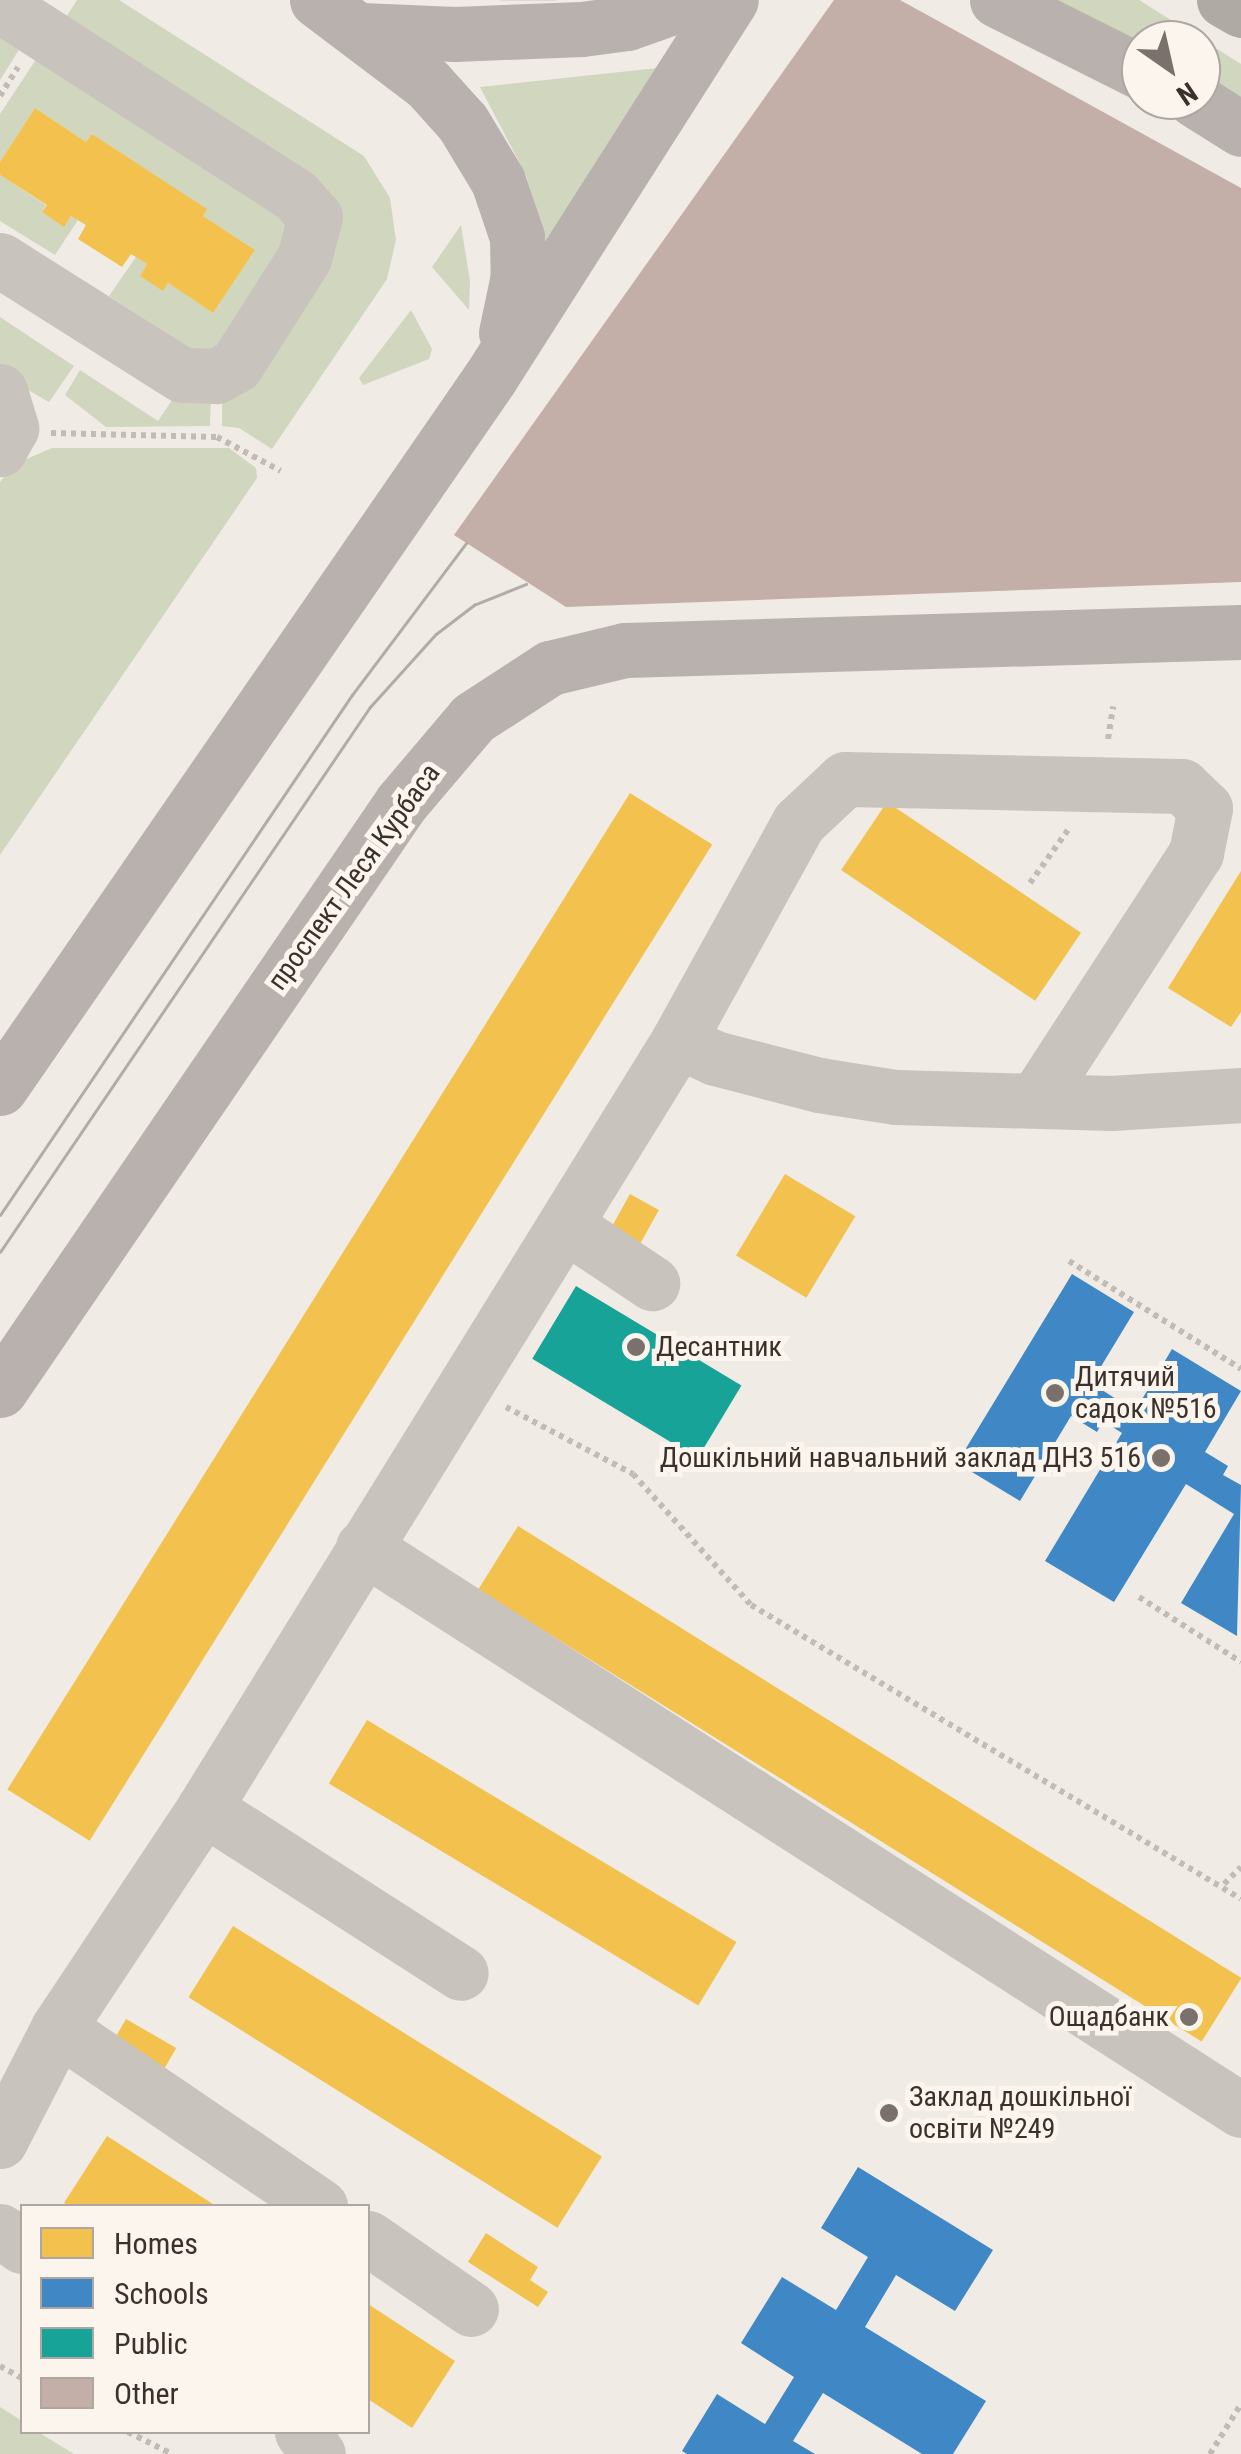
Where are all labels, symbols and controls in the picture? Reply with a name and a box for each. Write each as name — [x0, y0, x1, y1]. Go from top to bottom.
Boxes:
north arrow — [1121, 20, 1221, 120]
text: N — [1171, 75, 1203, 112]
street label: проспект Леся Курбаса — [261, 757, 447, 997]
place label: Десантник — [656, 1330, 782, 1364]
marker: Десантник — [625, 1336, 647, 1358]
place label: Дитячий садок №516 — [1075, 1360, 1217, 1426]
marker: Дитячий садок №516 — [1044, 1382, 1066, 1404]
place label: Дошкільний навчальний заклад ДНЗ 516 — [660, 1441, 1141, 1475]
marker: Дошкільний навчальний заклад ДНЗ 516 — [1150, 1447, 1172, 1469]
place label: Ощадбанк — [1049, 2000, 1169, 2034]
marker: Ощадбанк — [1178, 2006, 1200, 2028]
place label: Заклад дошкільної освіти №249 — [909, 2080, 1131, 2146]
marker: Заклад дошкільної освіти №249 — [878, 2102, 900, 2124]
legend — [20, 2204, 370, 2434]
text: Homes — [114, 2226, 198, 2261]
text: Schools — [114, 2276, 209, 2311]
text: Public — [114, 2326, 188, 2361]
text: Other — [114, 2376, 179, 2411]

